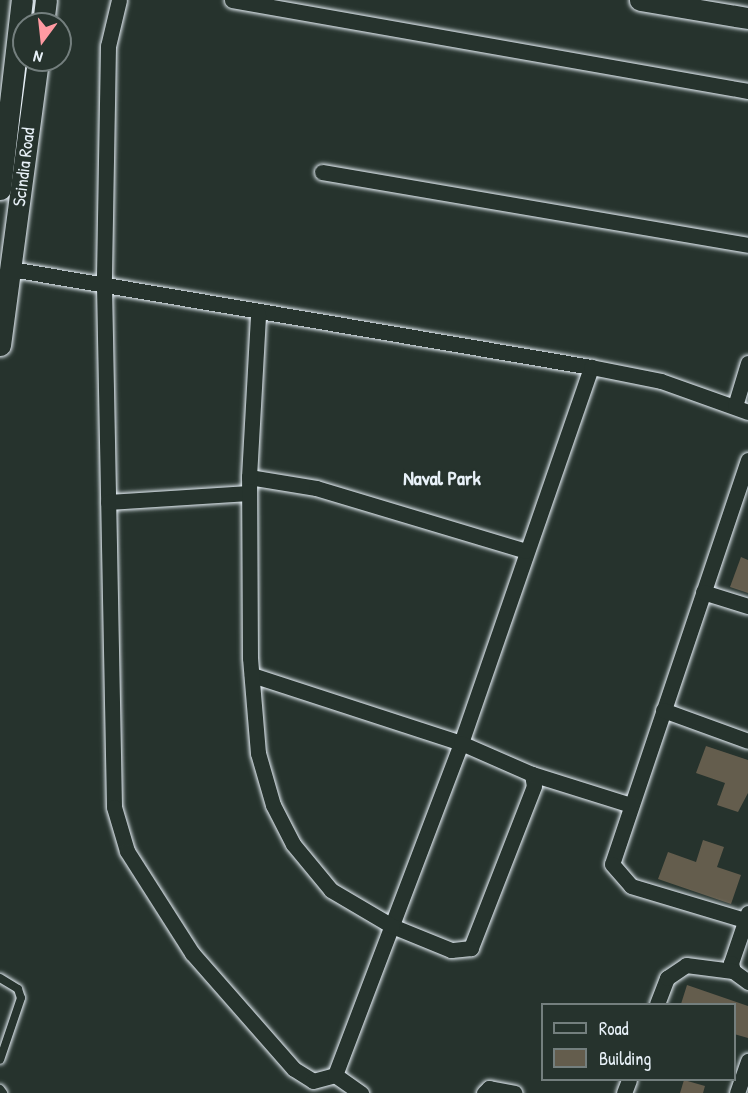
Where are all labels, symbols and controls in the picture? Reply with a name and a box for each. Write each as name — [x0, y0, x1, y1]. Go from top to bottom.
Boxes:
north arrow — [12, 12, 72, 72]
text: N — [31, 46, 45, 69]
street label: Scindia Road — [8, 126, 40, 208]
district label: Naval Park — [403, 465, 481, 489]
legend — [541, 1003, 736, 1081]
text: Road — [599, 1016, 629, 1041]
text: Building — [599, 1046, 651, 1071]

